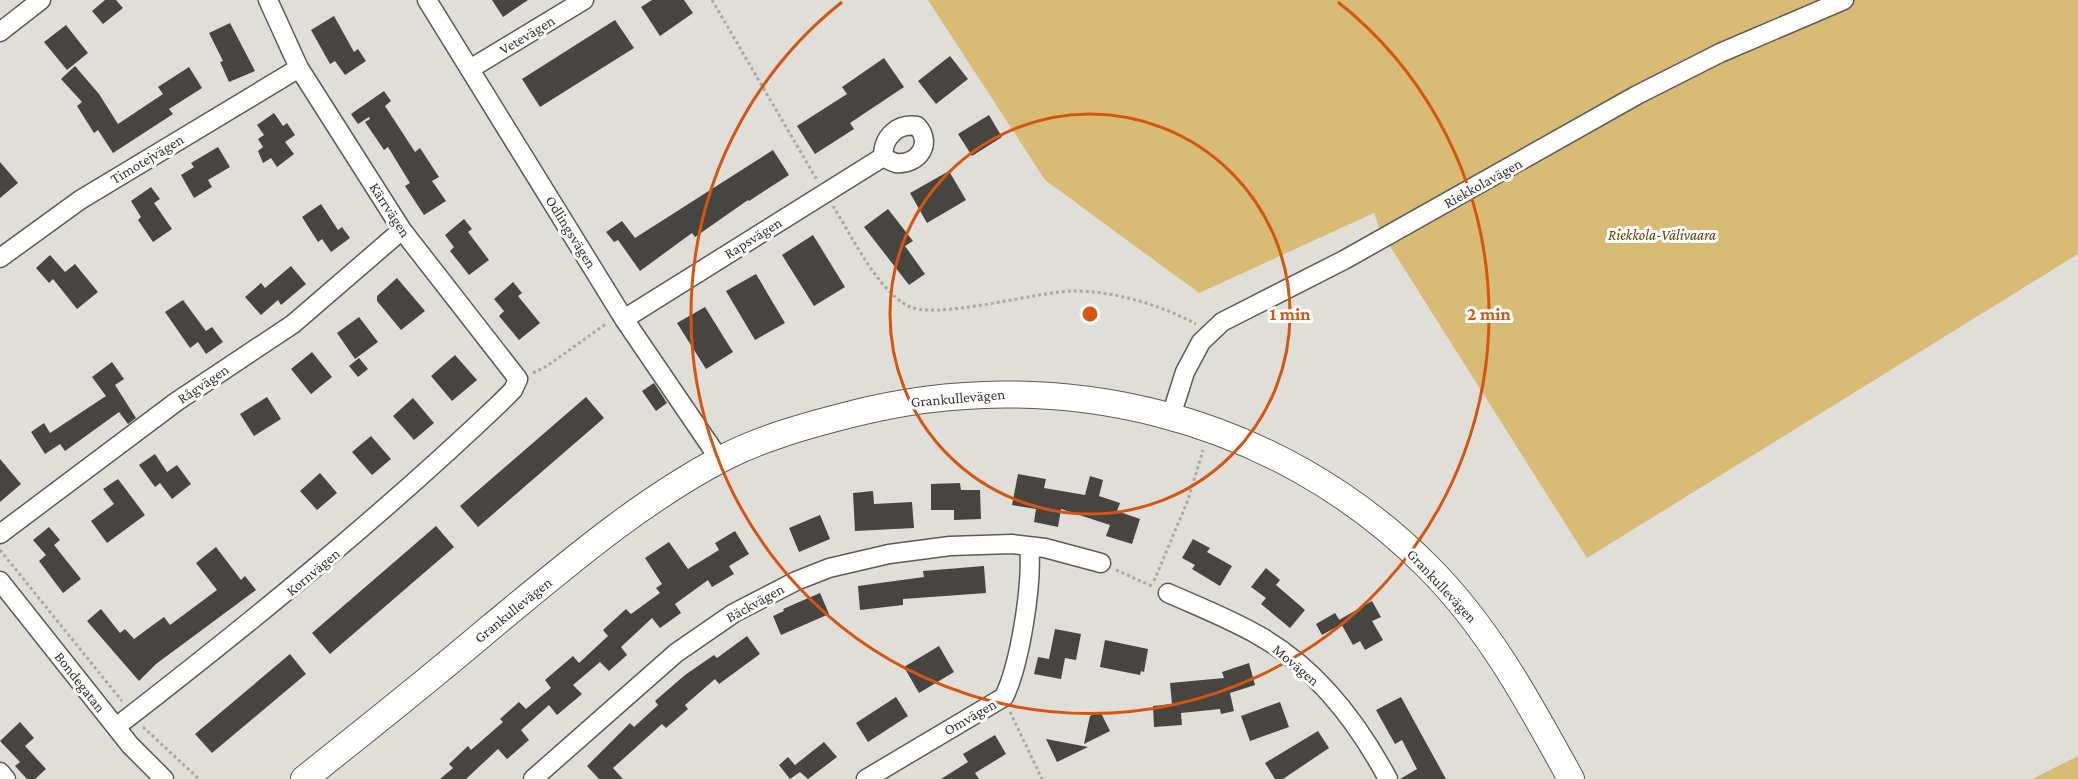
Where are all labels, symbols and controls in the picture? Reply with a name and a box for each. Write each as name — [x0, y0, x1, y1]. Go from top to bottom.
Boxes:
street label: Vetevägen — [497, 12, 558, 59]
street label: Timotejvägen — [108, 131, 187, 188]
street label: Riekkolavägen — [1441, 155, 1525, 212]
street label: Kärrvägen — [366, 180, 414, 241]
street label: Odlingsvägen — [542, 193, 600, 272]
street label: Rapsvägen — [721, 214, 785, 263]
park label: Riekkola-Välivaara — [1608, 227, 1716, 243]
centre of rings — [1080, 304, 1100, 324]
text: 1 min — [1270, 304, 1311, 324]
text: 2 min — [1467, 304, 1511, 324]
street label: Rågvägen — [174, 361, 232, 408]
street label: Grankullevägen — [910, 386, 1006, 411]
street label: Kornvägen — [283, 545, 344, 600]
street label: Grankullevägen — [1403, 546, 1480, 627]
street label: Grankullevägen — [471, 574, 555, 647]
street label: Bäckvägen — [723, 581, 787, 626]
street label: Movägen — [1269, 641, 1322, 690]
street label: Bondegatan — [51, 649, 109, 716]
street label: Omvägen — [941, 696, 999, 739]

